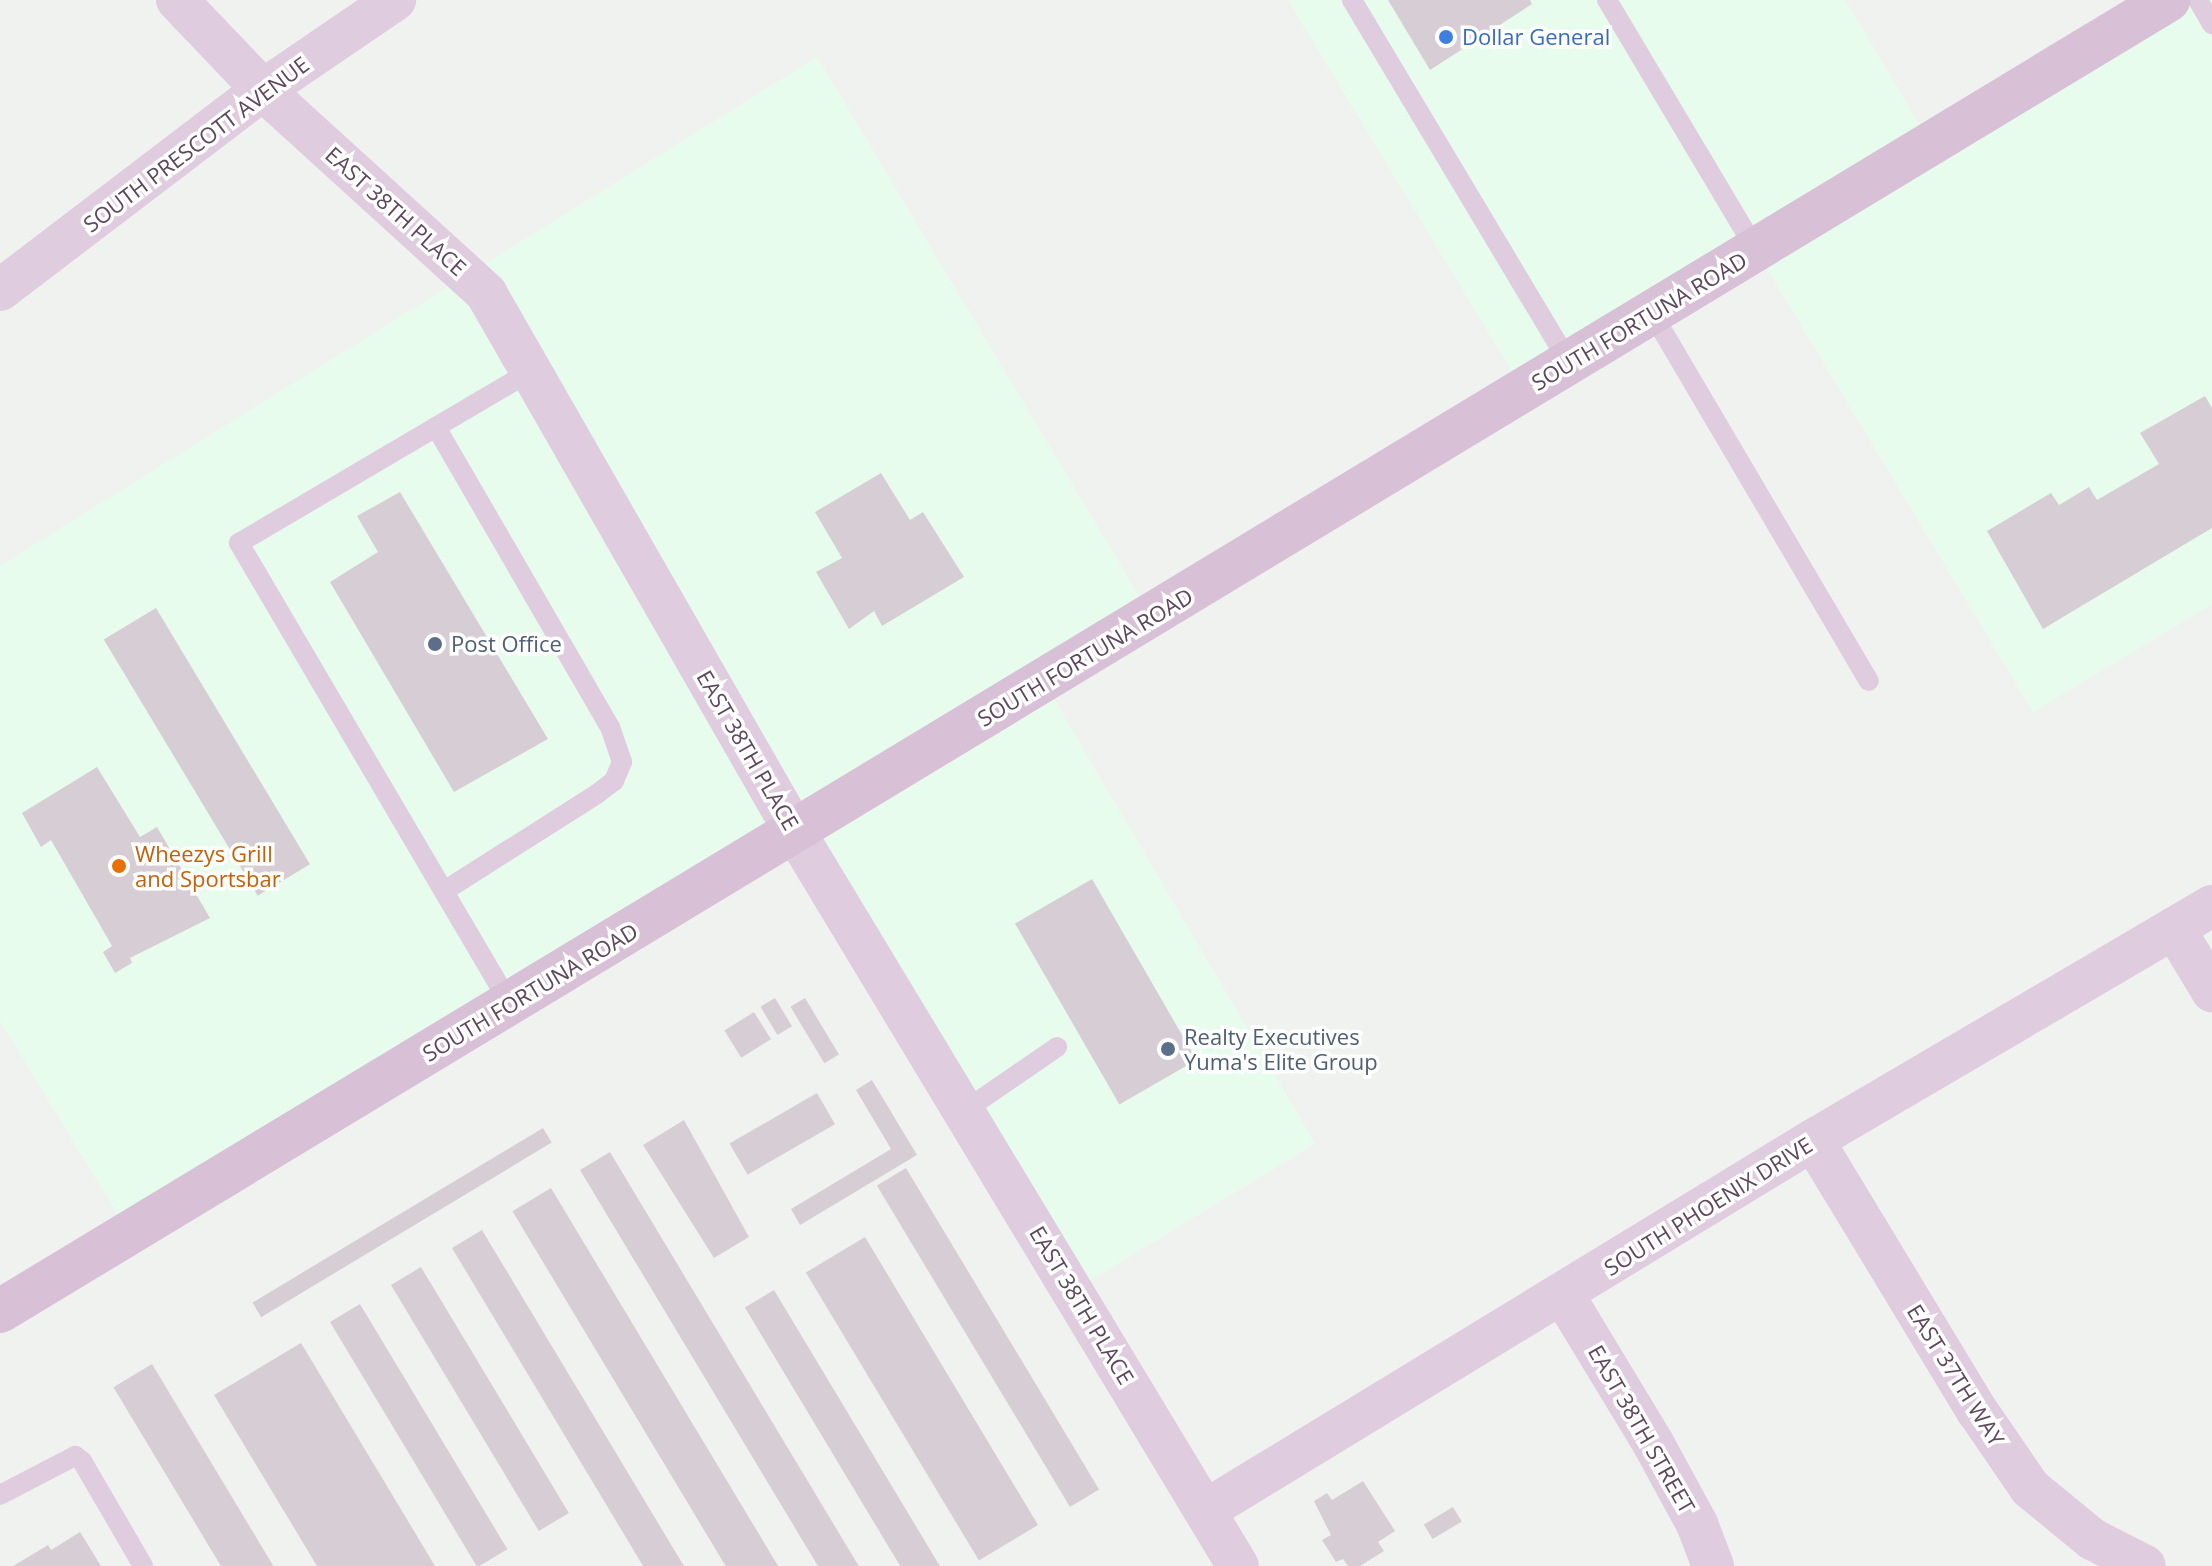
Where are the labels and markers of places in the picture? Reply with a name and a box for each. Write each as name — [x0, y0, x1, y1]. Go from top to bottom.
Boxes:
place label: Dollar General — [1462, 24, 1610, 50]
marker: Dollar General — [1437, 28, 1455, 46]
place label: Post Office — [451, 631, 562, 657]
marker: Post Office — [426, 635, 444, 653]
place label: Wheezys Grill and Sportsbar — [135, 840, 281, 892]
marker: Wheezys Grill and Sportsbar — [110, 857, 128, 875]
place label: Realty Executives Yuma's Elite Group — [1184, 1023, 1378, 1074]
marker: Realty Executives Yuma's Elite Group — [1159, 1040, 1177, 1058]

